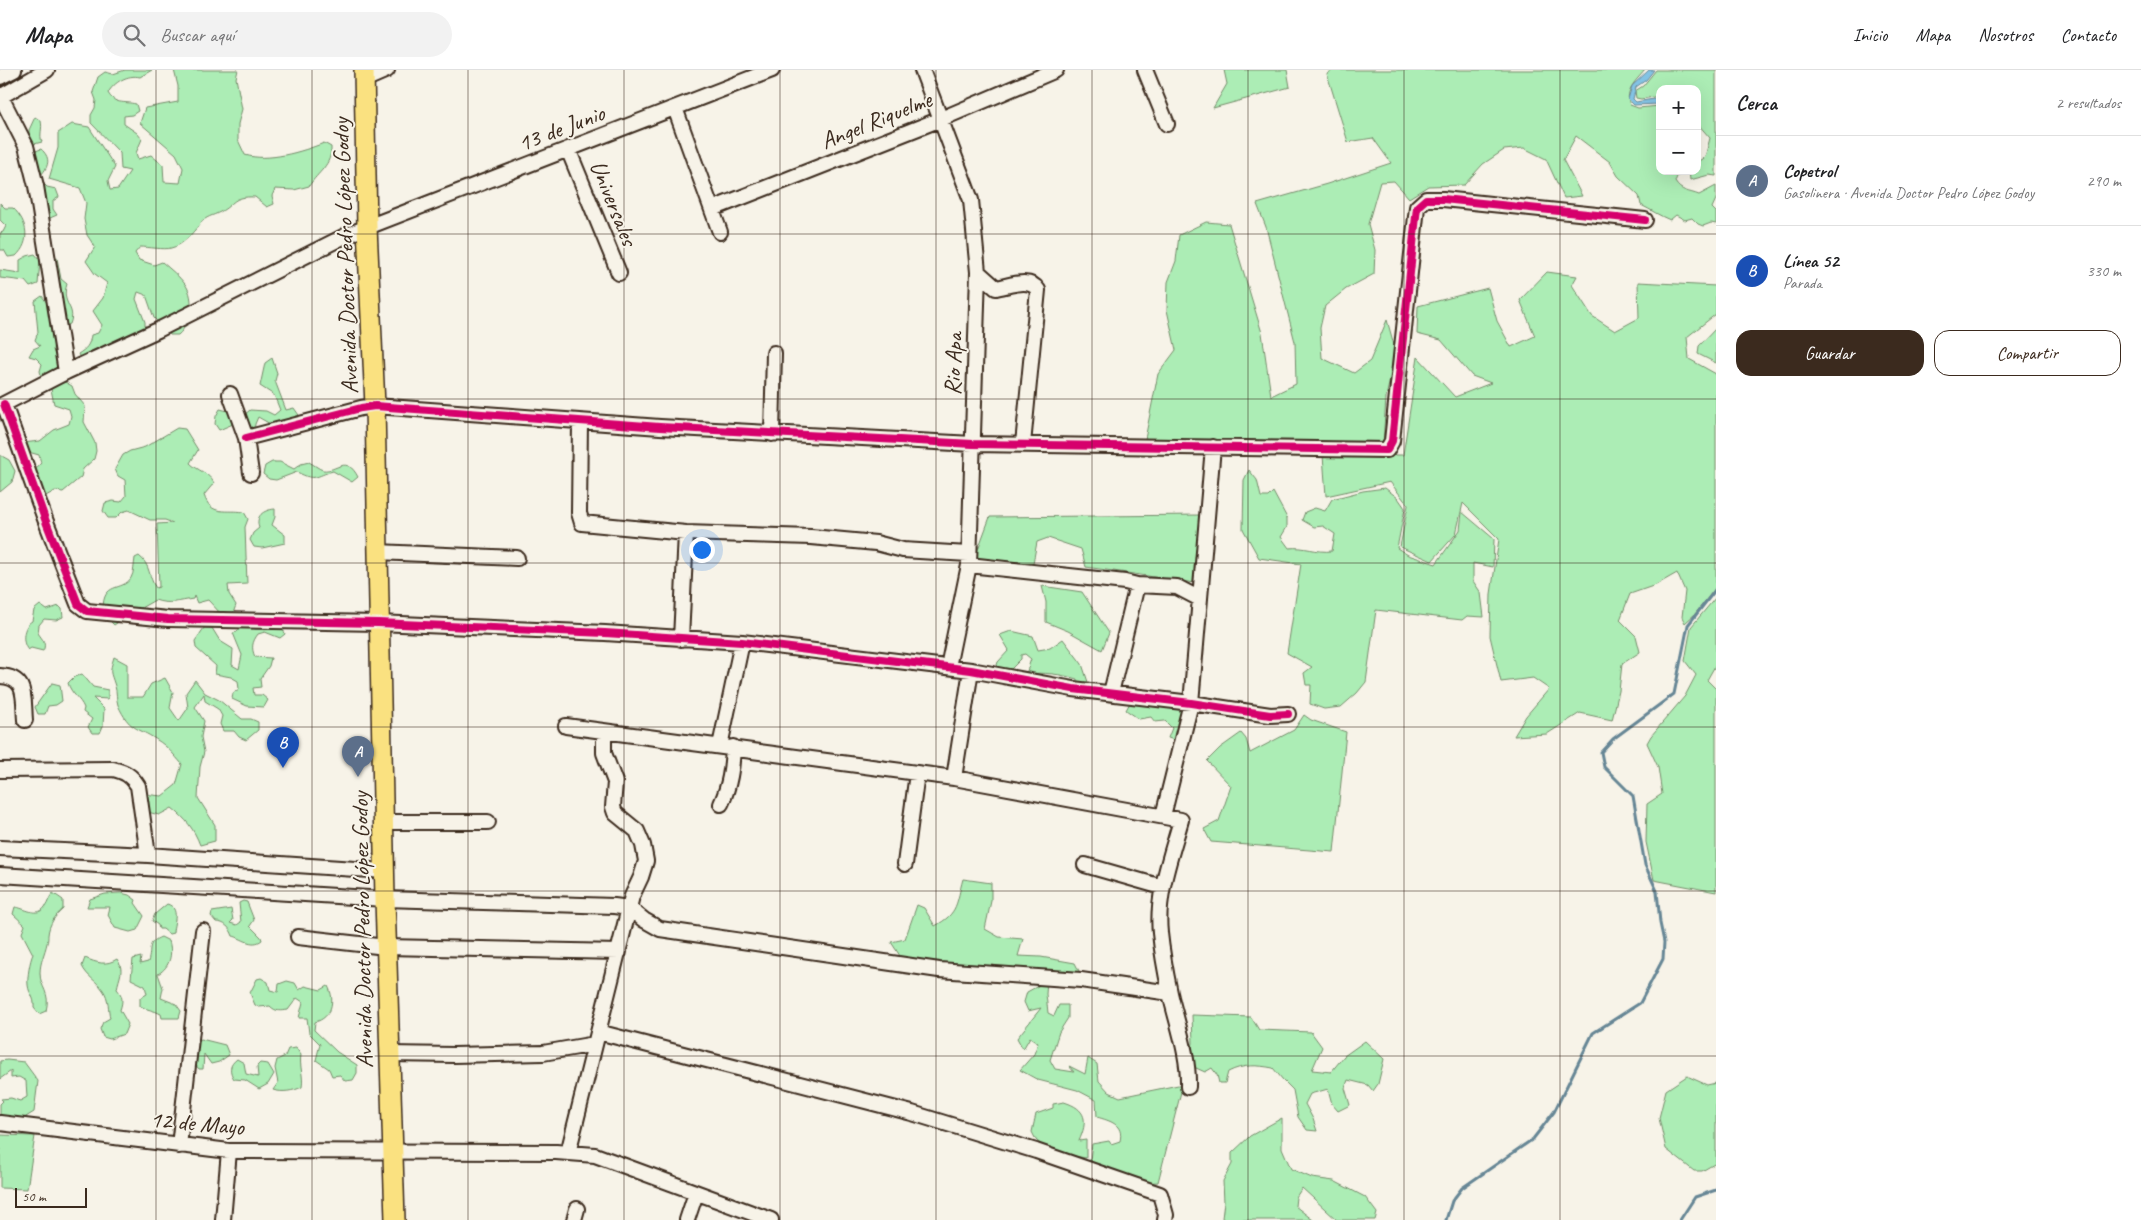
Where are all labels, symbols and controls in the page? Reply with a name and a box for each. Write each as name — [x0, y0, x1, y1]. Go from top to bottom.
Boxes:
search box — [102, 12, 452, 57]
text: Mapa — [25, 20, 72, 50]
icon: search — [120, 21, 148, 49]
text: Buscar aquí — [160, 23, 235, 47]
text: Inicio — [1853, 24, 1887, 46]
text: Mapa — [1915, 24, 1950, 46]
text: Nosotros — [1978, 24, 2033, 46]
text: Contacto — [2061, 24, 2116, 46]
street label: Angel Riquelme — [816, 83, 938, 156]
map controls — [1656, 85, 1701, 175]
button: + — [1656, 85, 1701, 130]
text: Cerca — [1736, 90, 1777, 116]
text: 2 resultados — [2056, 93, 2121, 113]
street label: 13 de Junio — [513, 97, 610, 158]
street label: Avenida Doctor Pedro López Godoy — [325, 116, 365, 395]
button: − — [1656, 130, 1701, 175]
street label: Universales — [583, 156, 645, 252]
text: Copetrol — [1783, 159, 1836, 183]
text: A — [1748, 171, 1756, 191]
text: 290 m — [2087, 171, 2121, 191]
text: Gasolinera · Avenida Doctor Pedro López Godoy — [1783, 183, 2034, 203]
text: Línea 52 — [1783, 249, 1839, 273]
text: B — [1748, 261, 1756, 281]
text: 330 m — [2087, 261, 2121, 281]
text: Parada — [1783, 273, 1822, 293]
street label: Rio Apa — [937, 330, 969, 396]
button: Guardar — [1736, 330, 1924, 376]
button: Compartir — [1934, 330, 2121, 376]
your location — [689, 537, 715, 563]
pin: B — [267, 727, 299, 768]
pin: A — [342, 736, 374, 777]
street label: Avenida Doctor Pedro López Godoy — [345, 790, 379, 1068]
street label: 12 de Mayo — [149, 1104, 247, 1142]
scale bar — [15, 1185, 88, 1208]
text: 50 m — [22, 1188, 46, 1205]

